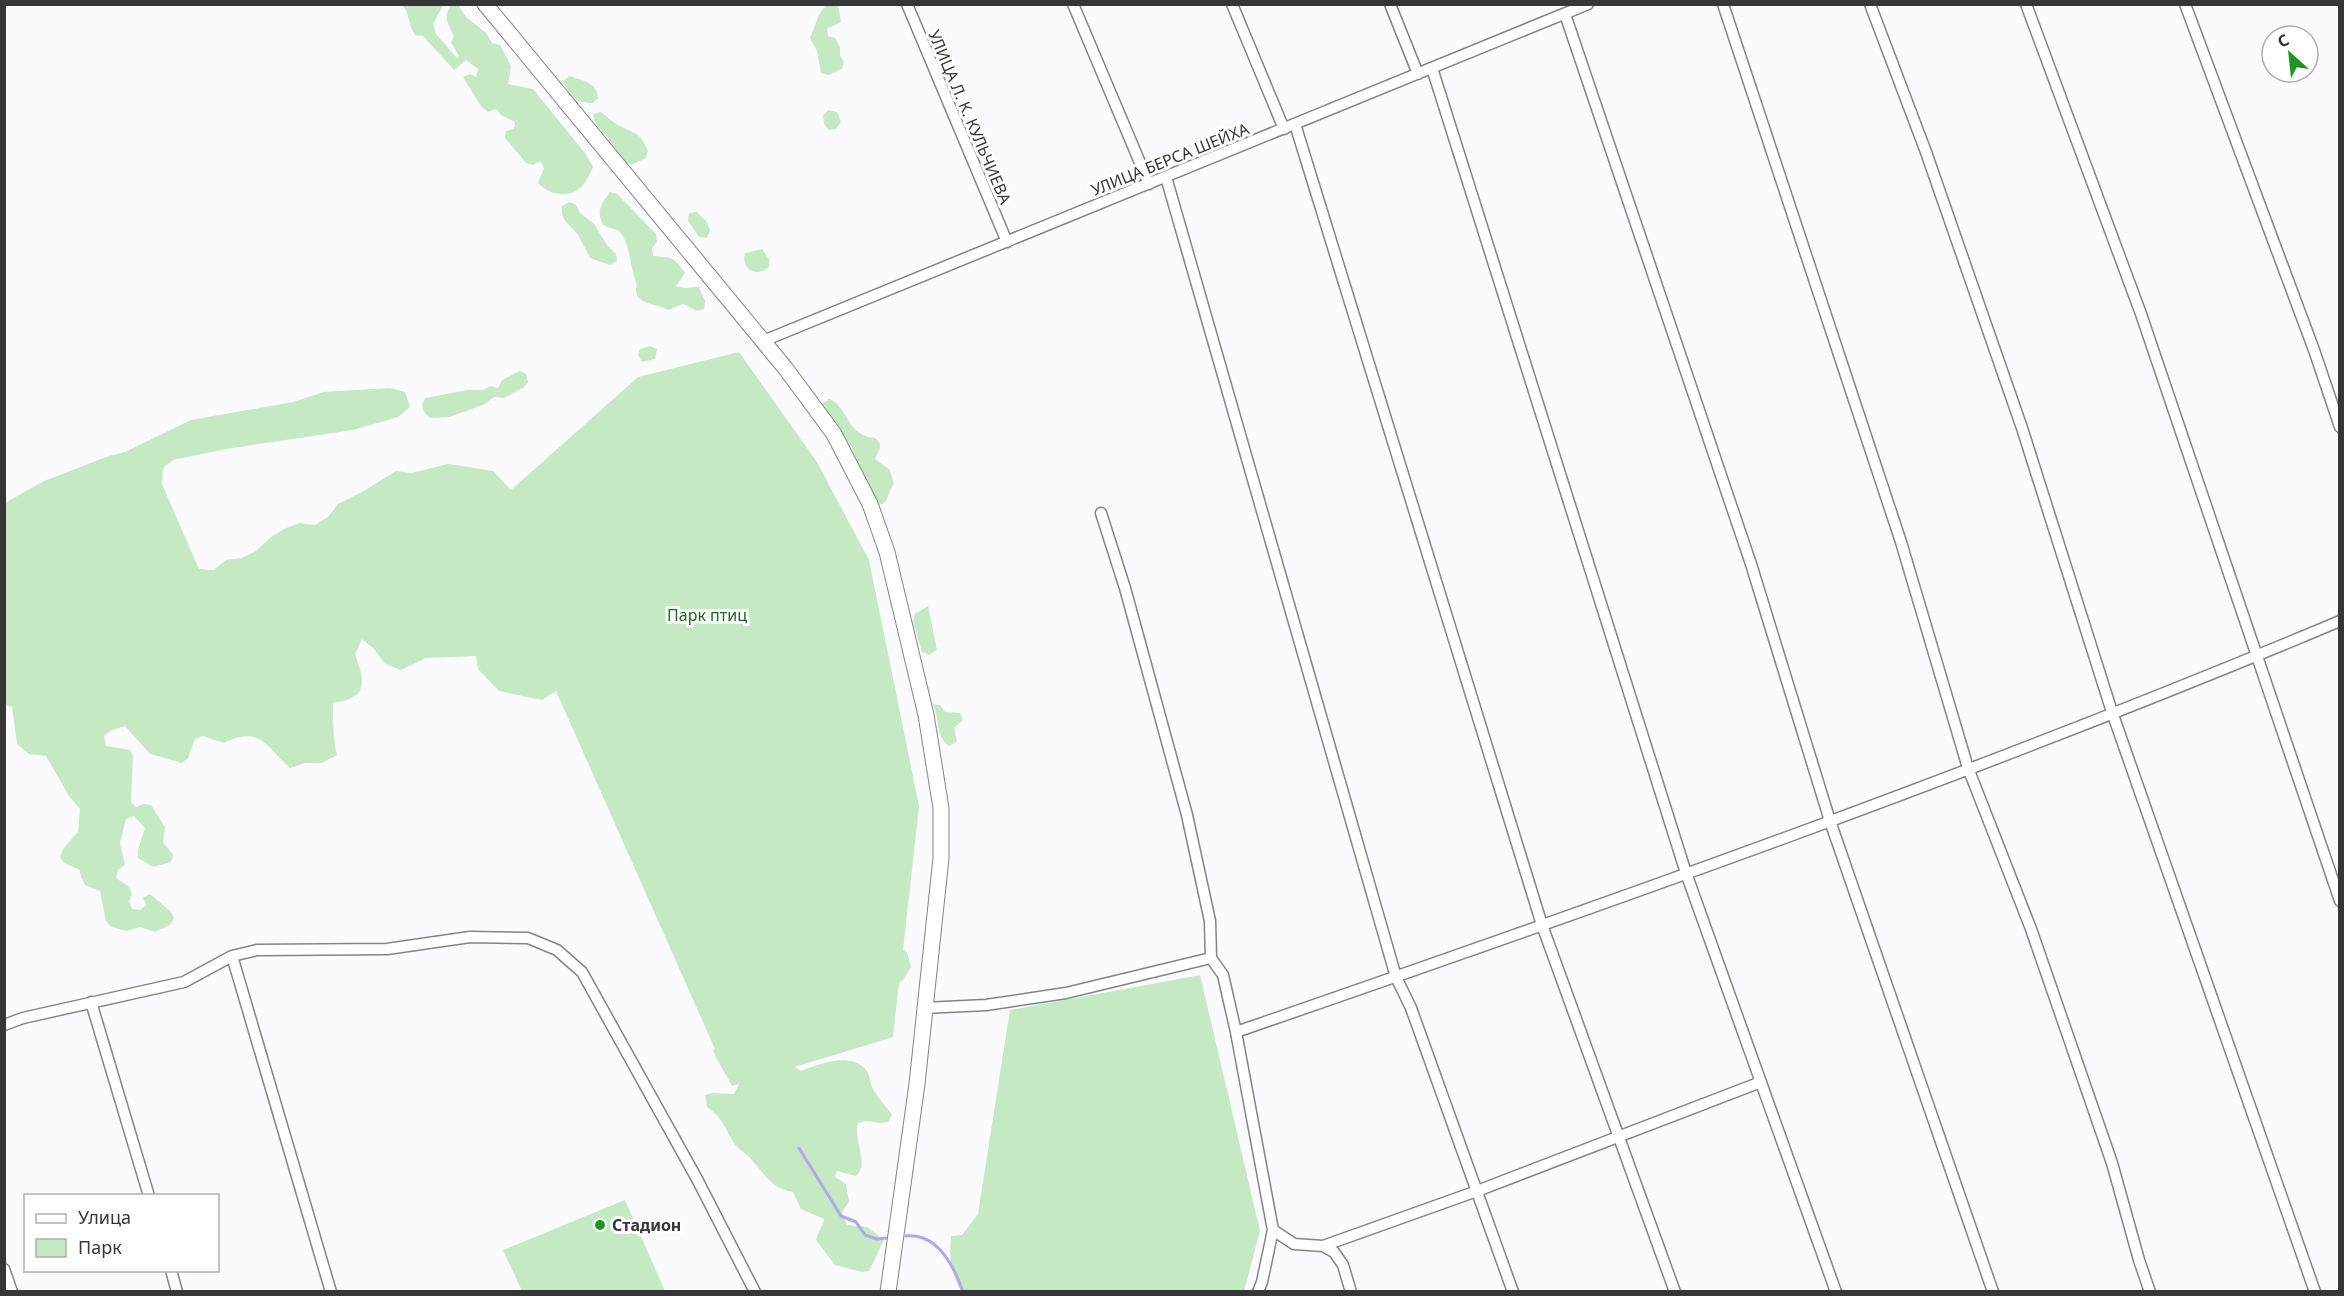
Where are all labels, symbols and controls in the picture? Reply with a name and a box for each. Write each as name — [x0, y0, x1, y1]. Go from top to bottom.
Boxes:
north arrow — [2260, 24, 2320, 84]
street label: УЛИЦА Л. К. КУЛЬЧИЕВА — [923, 27, 1017, 208]
text: С — [2274, 28, 2293, 53]
street label: УЛИЦА БЕРСА ШЕЙХА — [1088, 117, 1253, 201]
park label: Парк птиц — [667, 604, 747, 626]
legend — [24, 1194, 219, 1272]
text: Улица — [78, 1205, 131, 1229]
place label: Стадион — [612, 1214, 681, 1236]
marker: Стадион — [593, 1218, 607, 1232]
text: Парк — [78, 1235, 122, 1259]

